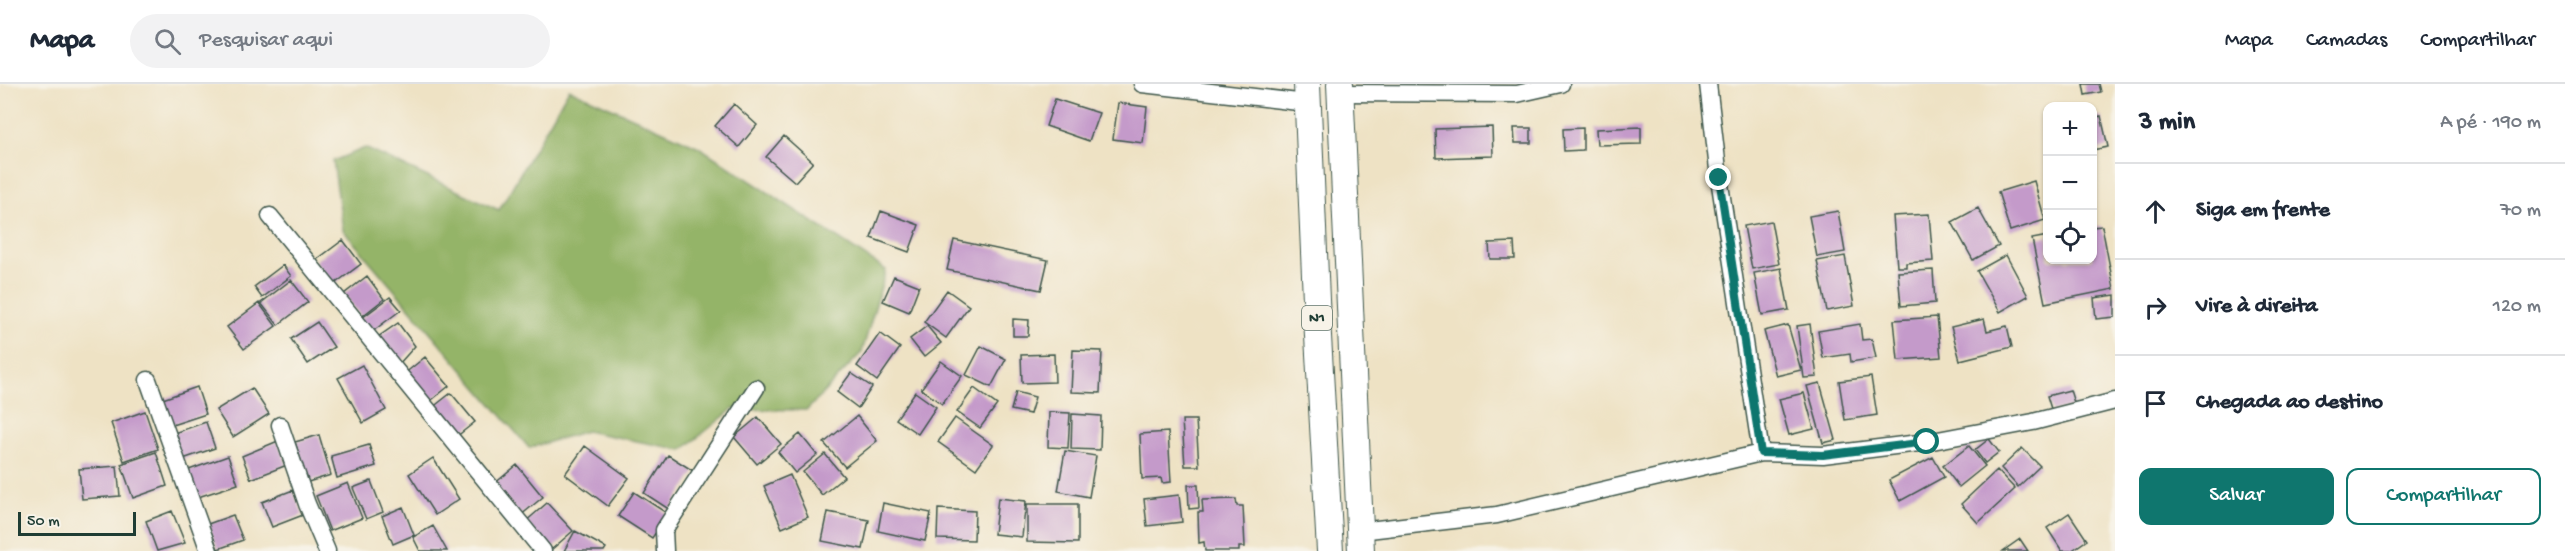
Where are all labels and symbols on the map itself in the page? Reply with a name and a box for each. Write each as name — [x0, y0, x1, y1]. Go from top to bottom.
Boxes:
route end — [1705, 164, 1731, 190]
road number: N1 — [1302, 306, 1332, 330]
route start — [1913, 428, 1939, 454]
scale bar — [18, 509, 136, 536]

